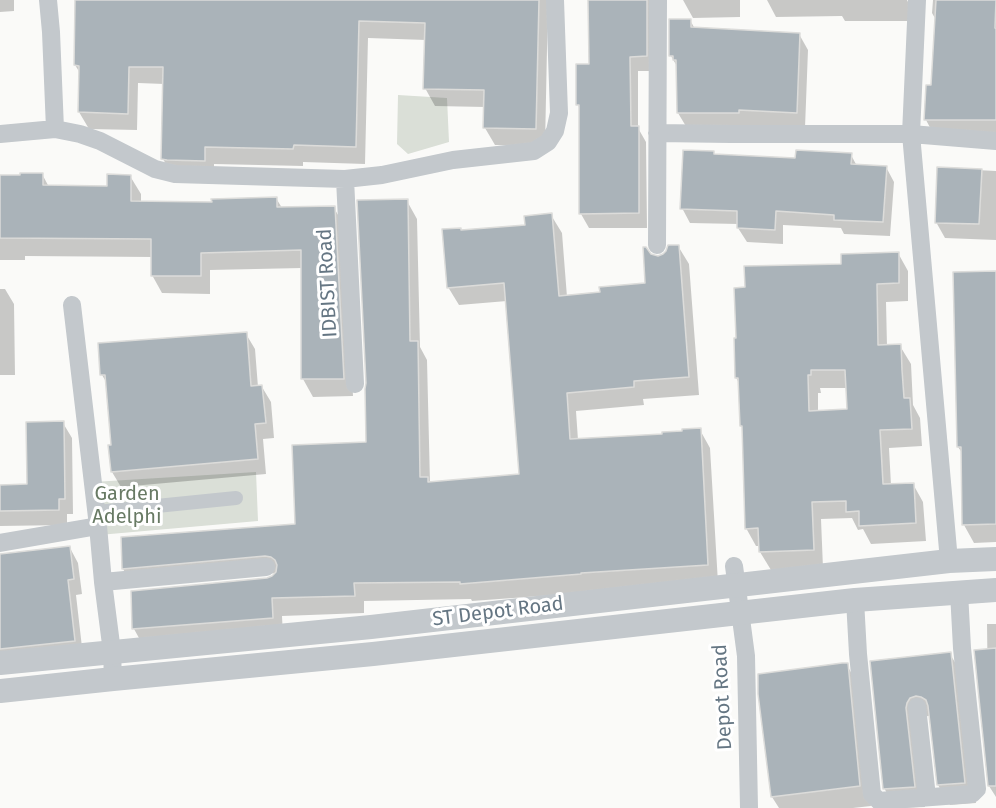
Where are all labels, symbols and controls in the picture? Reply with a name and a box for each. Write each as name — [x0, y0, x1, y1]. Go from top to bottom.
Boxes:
street label: IDBIST Road — [313, 228, 343, 338]
park label: Garden Adelphi — [92, 482, 162, 529]
street label: ST Depot Road — [431, 592, 565, 632]
street label: Depot Road — [708, 643, 738, 751]

